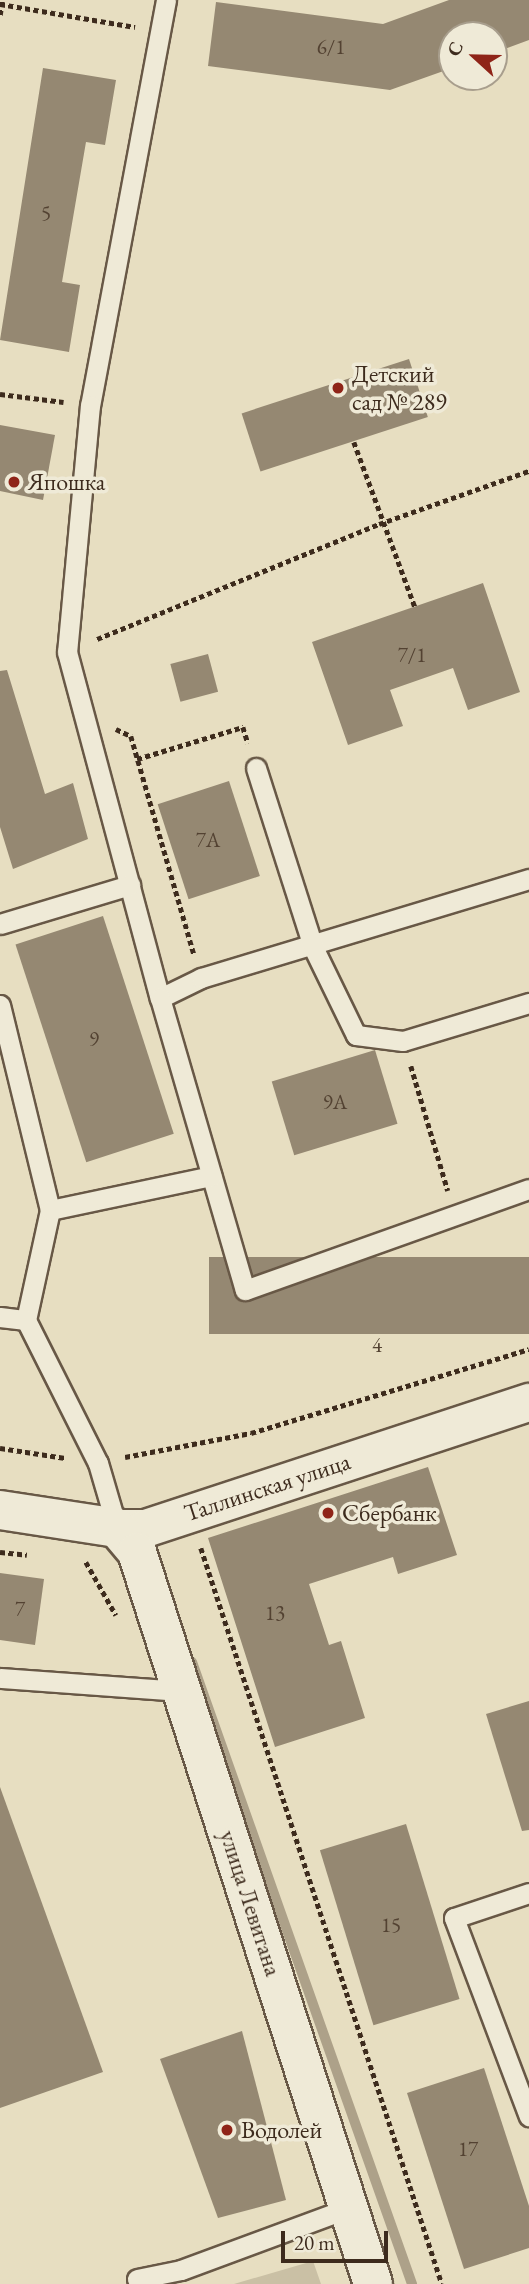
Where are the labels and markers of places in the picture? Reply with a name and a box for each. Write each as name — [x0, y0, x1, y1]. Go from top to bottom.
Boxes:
place label: Детский сад № 289 — [352, 360, 447, 416]
marker: Детский сад № 289 — [330, 380, 346, 396]
place label: Япошка — [28, 468, 105, 496]
marker: Япошка — [6, 474, 22, 490]
place label: Сбербанк — [342, 1499, 437, 1527]
marker: Сбербанк — [320, 1505, 336, 1521]
place label: Водолей — [241, 2116, 322, 2144]
marker: Водолей — [219, 2122, 235, 2138]

